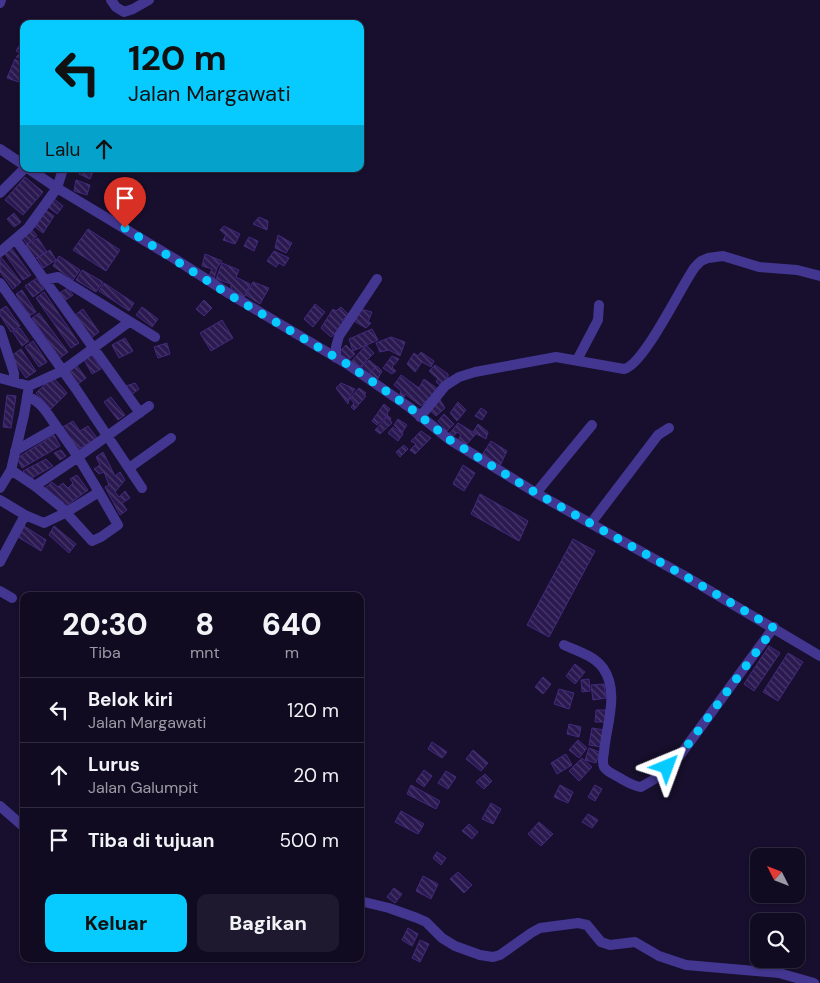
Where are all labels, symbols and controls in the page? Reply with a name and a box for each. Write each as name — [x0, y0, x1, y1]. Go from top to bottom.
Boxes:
text: 120 m — [128, 35, 227, 81]
icon: left — [45, 40, 110, 105]
text: Jalan Margawati — [128, 79, 291, 108]
icon: ahead — [90, 135, 118, 163]
text: Lalu — [45, 137, 80, 162]
pin — [104, 177, 146, 228]
icon: arrive — [111, 184, 139, 212]
text: 20:30 — [62, 605, 148, 644]
text: 8 — [195, 605, 214, 644]
text: 640 — [262, 605, 322, 644]
text: Tiba — [89, 642, 121, 663]
text: mnt — [190, 642, 220, 663]
text: m — [285, 642, 299, 663]
text: Belok kiri — [88, 687, 173, 712]
icon: left — [45, 696, 73, 724]
text: 120 m — [287, 698, 339, 723]
text: Jalan Margawati — [88, 712, 206, 733]
position arrow — [640, 740, 692, 792]
text: Lurus — [88, 752, 140, 777]
icon: ahead — [45, 761, 73, 789]
text: 20 m — [293, 763, 339, 788]
text: Jalan Galumpit — [88, 777, 198, 798]
icon: arrive — [45, 826, 73, 854]
text: Tiba di tujuan — [88, 828, 214, 853]
text: 500 m — [279, 828, 339, 853]
north arrow — [750, 848, 805, 902]
map controls — [750, 848, 805, 968]
button: Keluar — [45, 894, 187, 952]
button: Bagikan — [197, 894, 339, 952]
button: search — [750, 913, 805, 968]

